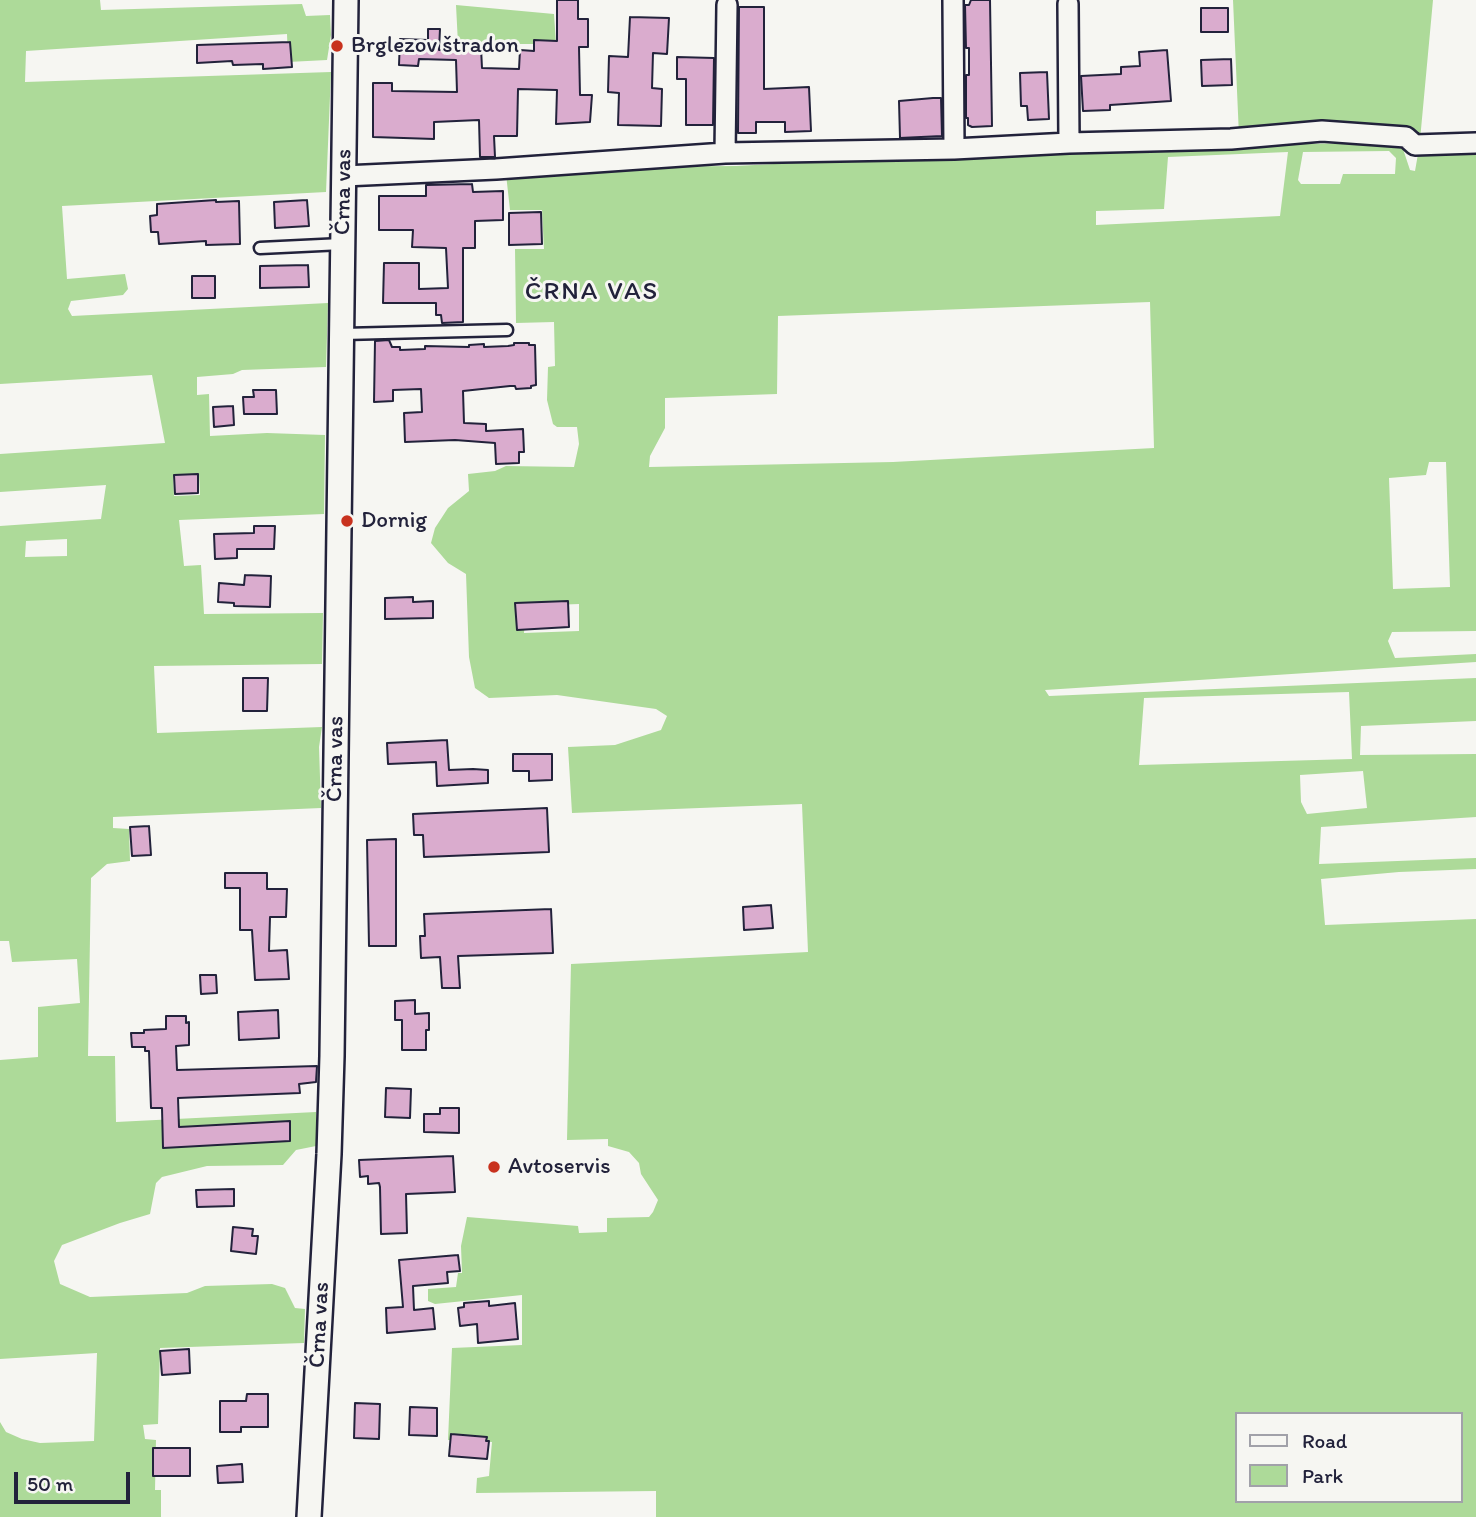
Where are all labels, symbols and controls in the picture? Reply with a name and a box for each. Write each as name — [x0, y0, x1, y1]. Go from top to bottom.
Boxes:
place label: Brglezov štradon — [351, 32, 519, 60]
marker: Brglezov štradon — [329, 38, 345, 54]
street label: Črna vas — [329, 149, 359, 235]
district label: ČRNA VAS — [526, 276, 658, 308]
place label: Dornig — [361, 507, 427, 535]
marker: Dornig — [339, 513, 355, 529]
street label: Črna vas — [321, 716, 351, 802]
place label: Avtoservis — [508, 1153, 611, 1181]
marker: Avtoservis — [486, 1159, 502, 1175]
street label: Črna vas — [304, 1281, 336, 1369]
legend — [1234, 1412, 1462, 1503]
text: Road — [1302, 1428, 1347, 1453]
scale bar — [18, 1458, 133, 1502]
text: Park — [1302, 1463, 1343, 1488]
text: 50 m — [27, 1471, 73, 1496]

